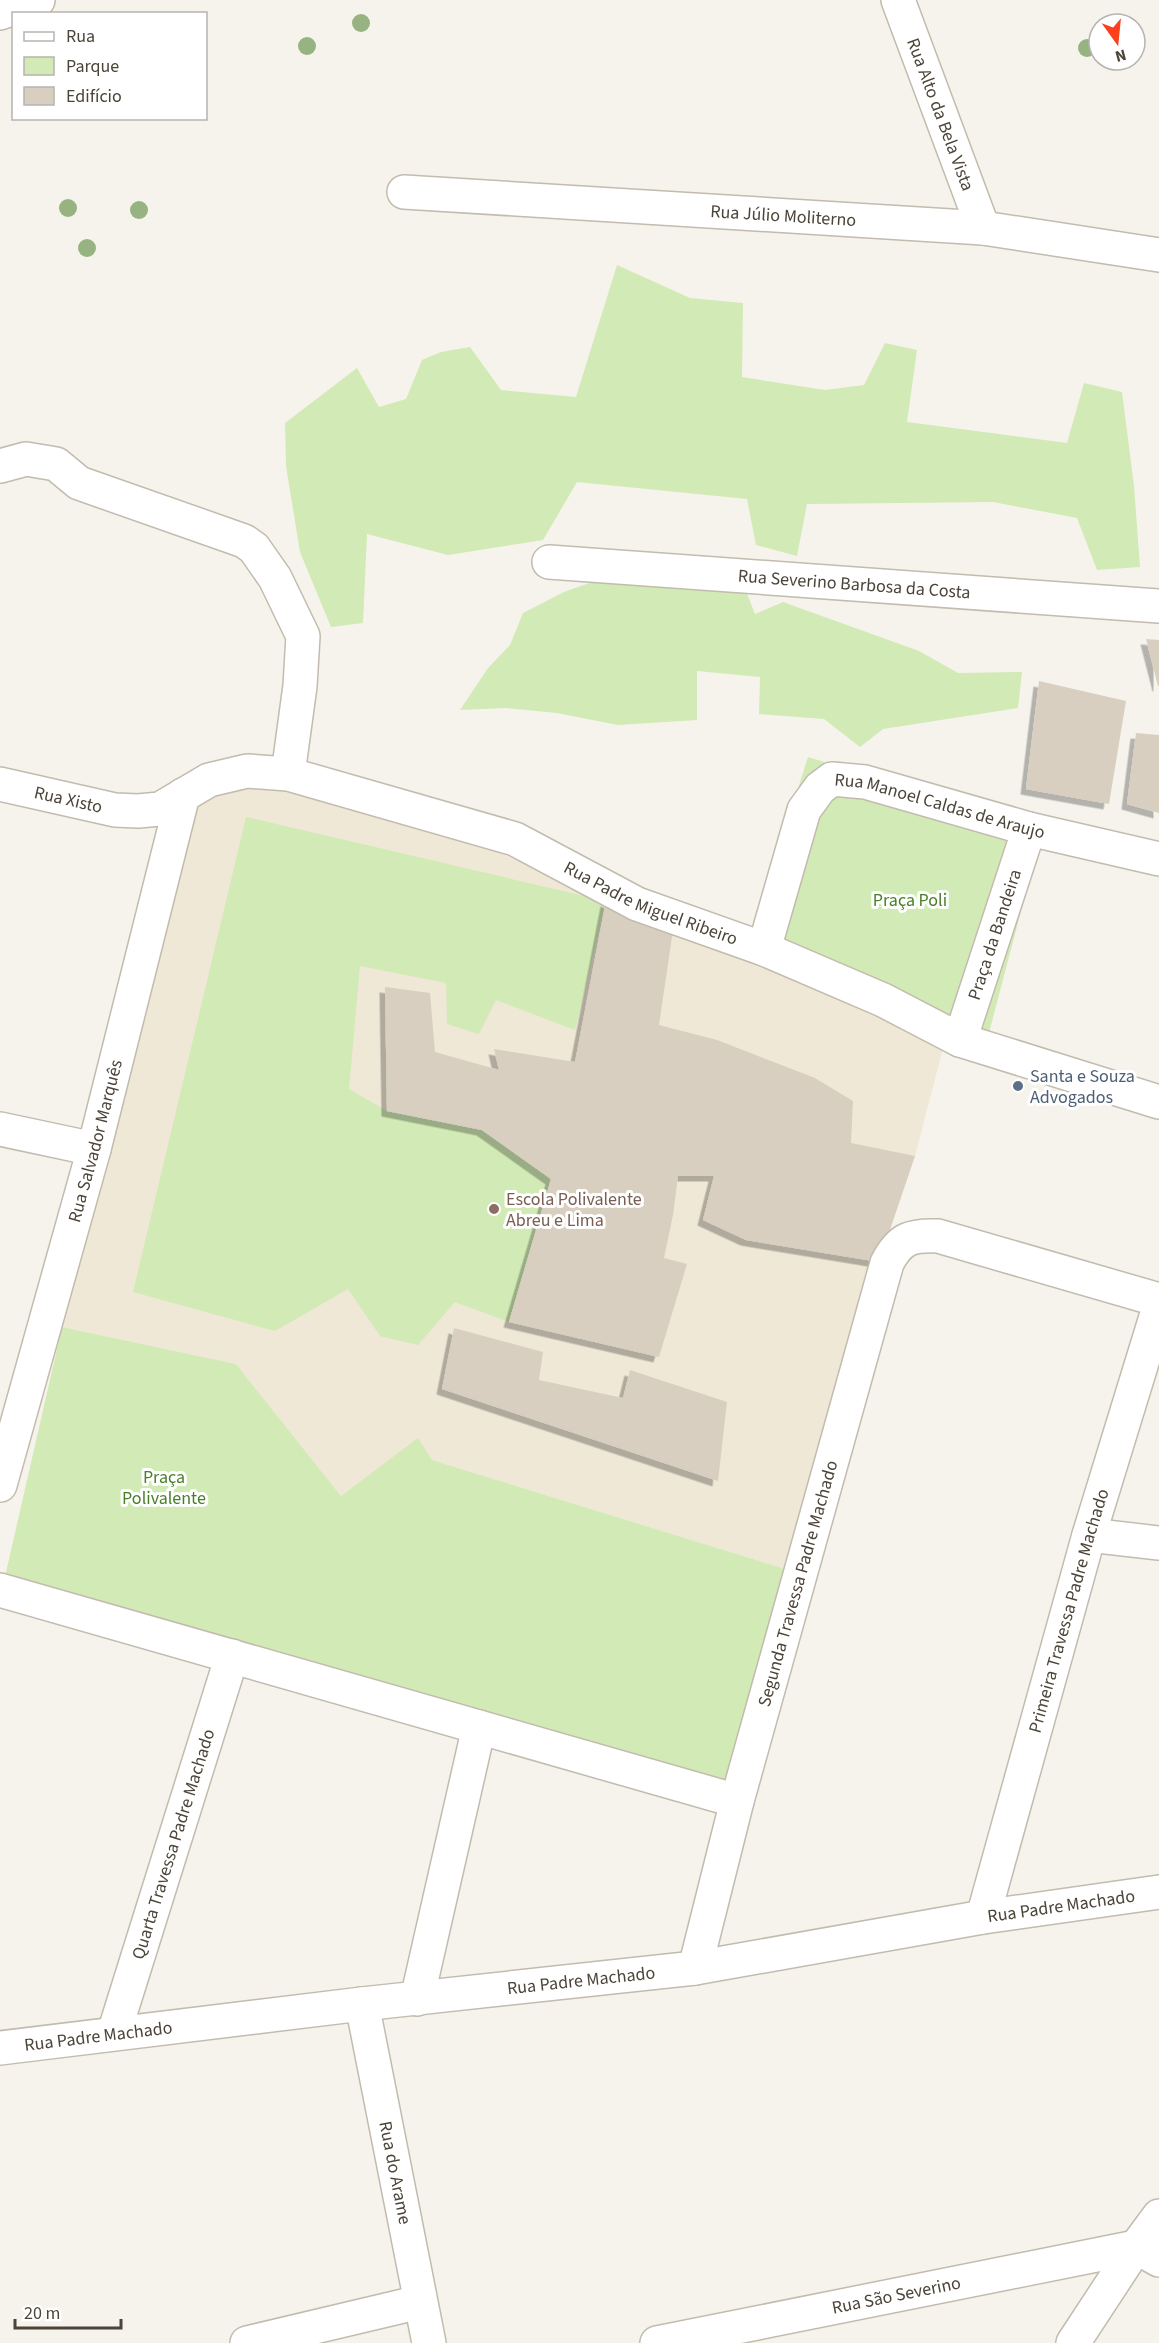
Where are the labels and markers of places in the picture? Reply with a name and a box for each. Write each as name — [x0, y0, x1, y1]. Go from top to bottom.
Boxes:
place label: Santa e Souza Advogados — [1030, 1064, 1135, 1110]
marker: Santa e Souza Advogados — [1011, 1079, 1025, 1093]
place label: Escola Polivalente Abreu e Lima — [506, 1187, 642, 1233]
marker: Escola Polivalente Abreu e Lima — [487, 1202, 501, 1216]

